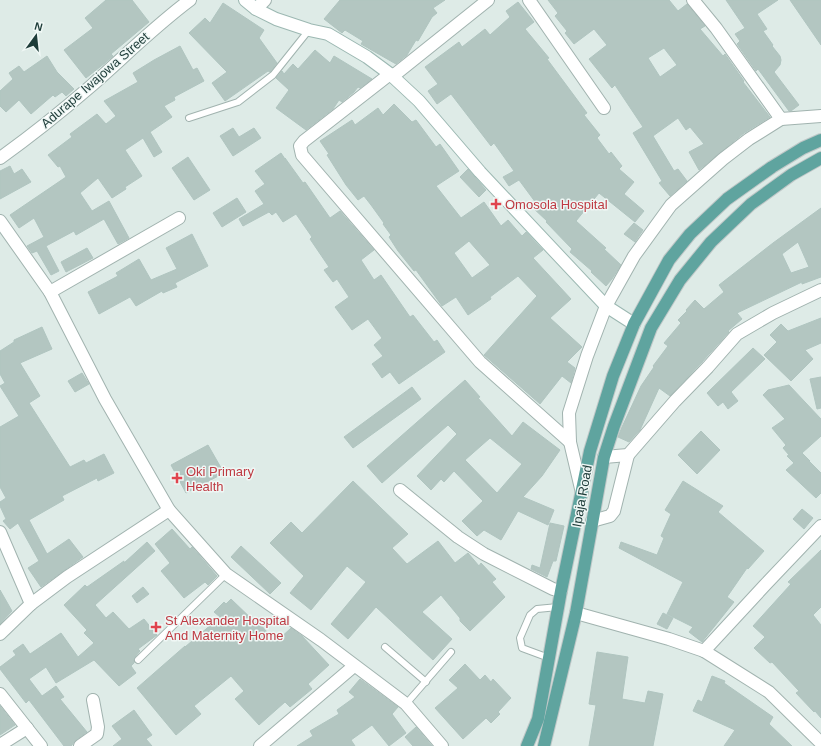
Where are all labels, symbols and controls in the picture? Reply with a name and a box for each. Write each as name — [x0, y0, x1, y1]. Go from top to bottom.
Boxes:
north arrow — [16, 16, 56, 56]
text: N — [33, 20, 44, 33]
street label: Adurape Iwajowa Street — [38, 29, 152, 131]
place label: Omosola Hospital — [505, 197, 608, 212]
marker: Omosola Hospital — [490, 198, 502, 210]
place label: Oki Primary Health — [186, 464, 254, 494]
street label: Ipaja Road — [569, 464, 595, 528]
marker: Oki Primary Health — [171, 472, 183, 484]
place label: St Alexander Hospital And Maternity Home — [165, 613, 289, 643]
marker: St Alexander Hospital And Maternity Home — [150, 621, 162, 633]

